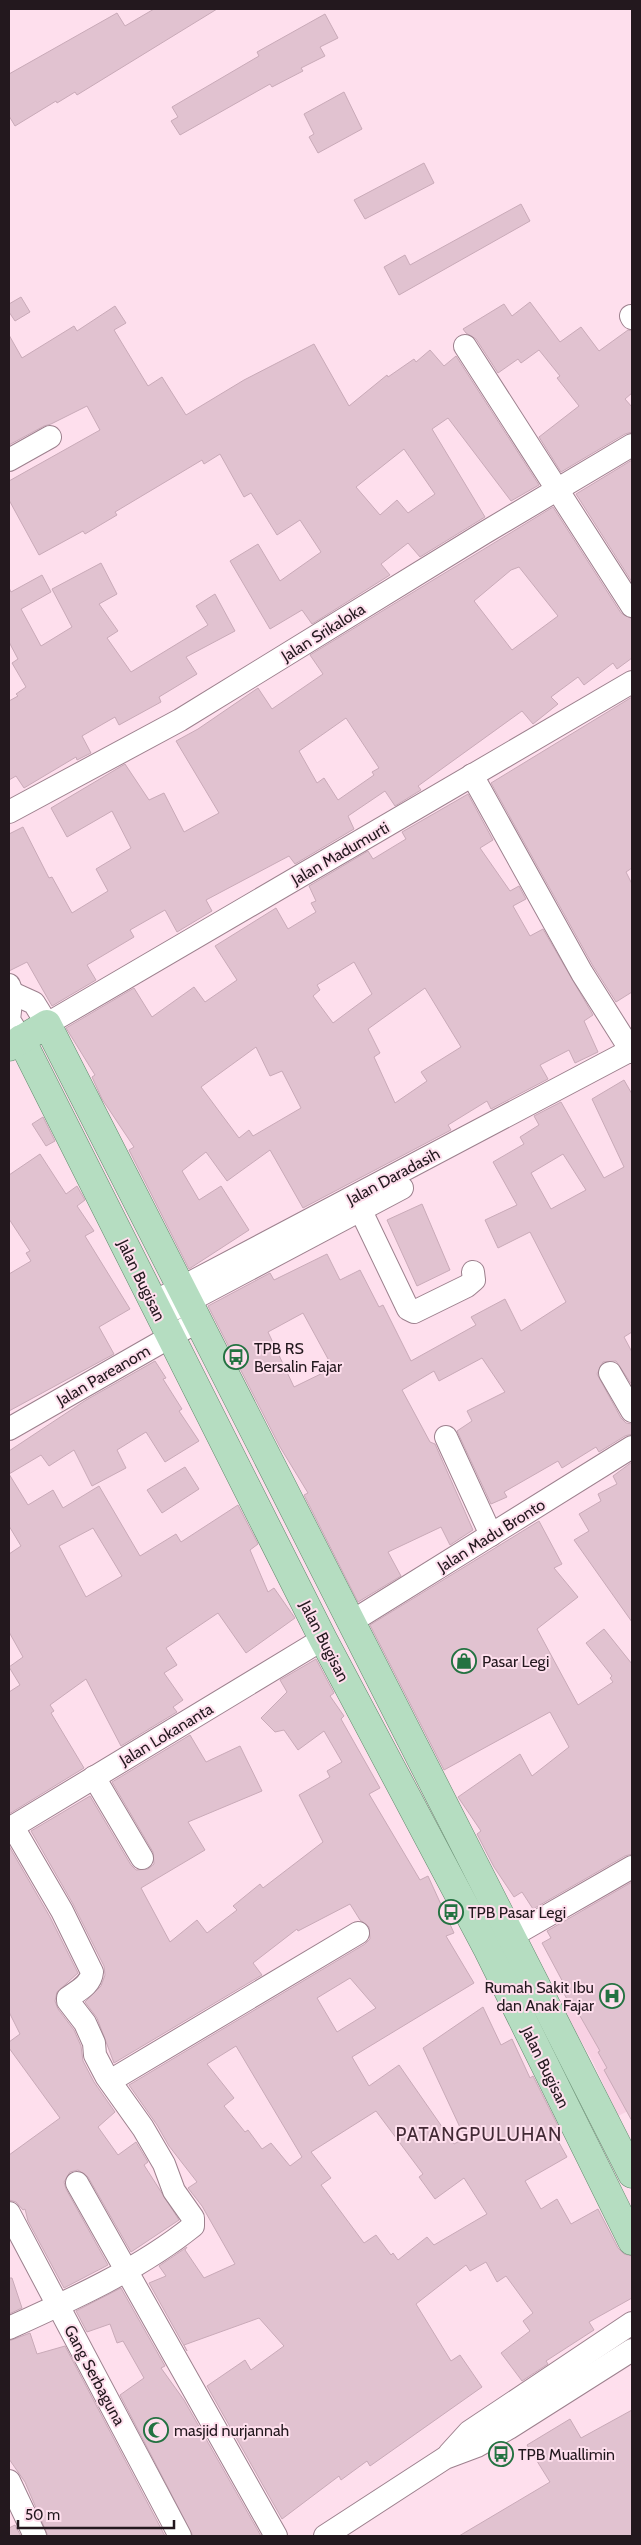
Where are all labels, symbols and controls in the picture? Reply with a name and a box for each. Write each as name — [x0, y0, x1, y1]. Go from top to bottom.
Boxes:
street label: Jalan Srikaloka — [277, 599, 369, 666]
street label: Jalan Madumurti — [287, 818, 393, 890]
street label: Jalan Daradasih — [343, 1144, 443, 1209]
street label: Jalan Bugisan — [113, 1235, 169, 1324]
place label: TPB RS Bersalin Fajar — [254, 1339, 343, 1376]
street label: Jalan Pareanom — [52, 1341, 153, 1410]
bus stop icon: TPB RS Bersalin Fajar — [223, 1344, 249, 1370]
street label: Jalan Madu Bronto — [433, 1495, 549, 1577]
street label: Jalan Bugisan — [296, 1597, 353, 1685]
shop icon: Pasar Legi — [451, 1648, 477, 1674]
place label: Pasar Legi — [482, 1652, 549, 1671]
street label: Jalan Lokananta — [115, 1699, 217, 1770]
bus stop icon: TPB Pasar Legi — [438, 1899, 464, 1925]
place label: TPB Pasar Legi — [468, 1903, 566, 1922]
place label: Rumah Sakit Ibu dan Anak Fajar — [484, 1978, 595, 2015]
hospital icon: Rumah Sakit Ibu dan Anak Fajar — [599, 1983, 625, 2009]
street label: Jalan Bugisan — [517, 2022, 573, 2111]
district label: PATANGPULUHAN — [396, 2123, 562, 2146]
street label: Gang Serbaguna — [60, 2322, 129, 2429]
mosque icon: masjid nurjannah — [143, 2417, 169, 2443]
place label: masjid nurjannah — [174, 2421, 289, 2440]
bus stop icon: TPB Muallimin — [488, 2441, 514, 2467]
place label: TPB Muallimin — [518, 2445, 615, 2464]
scale bar — [18, 2498, 174, 2530]
text: 50 m — [25, 2506, 60, 2524]

